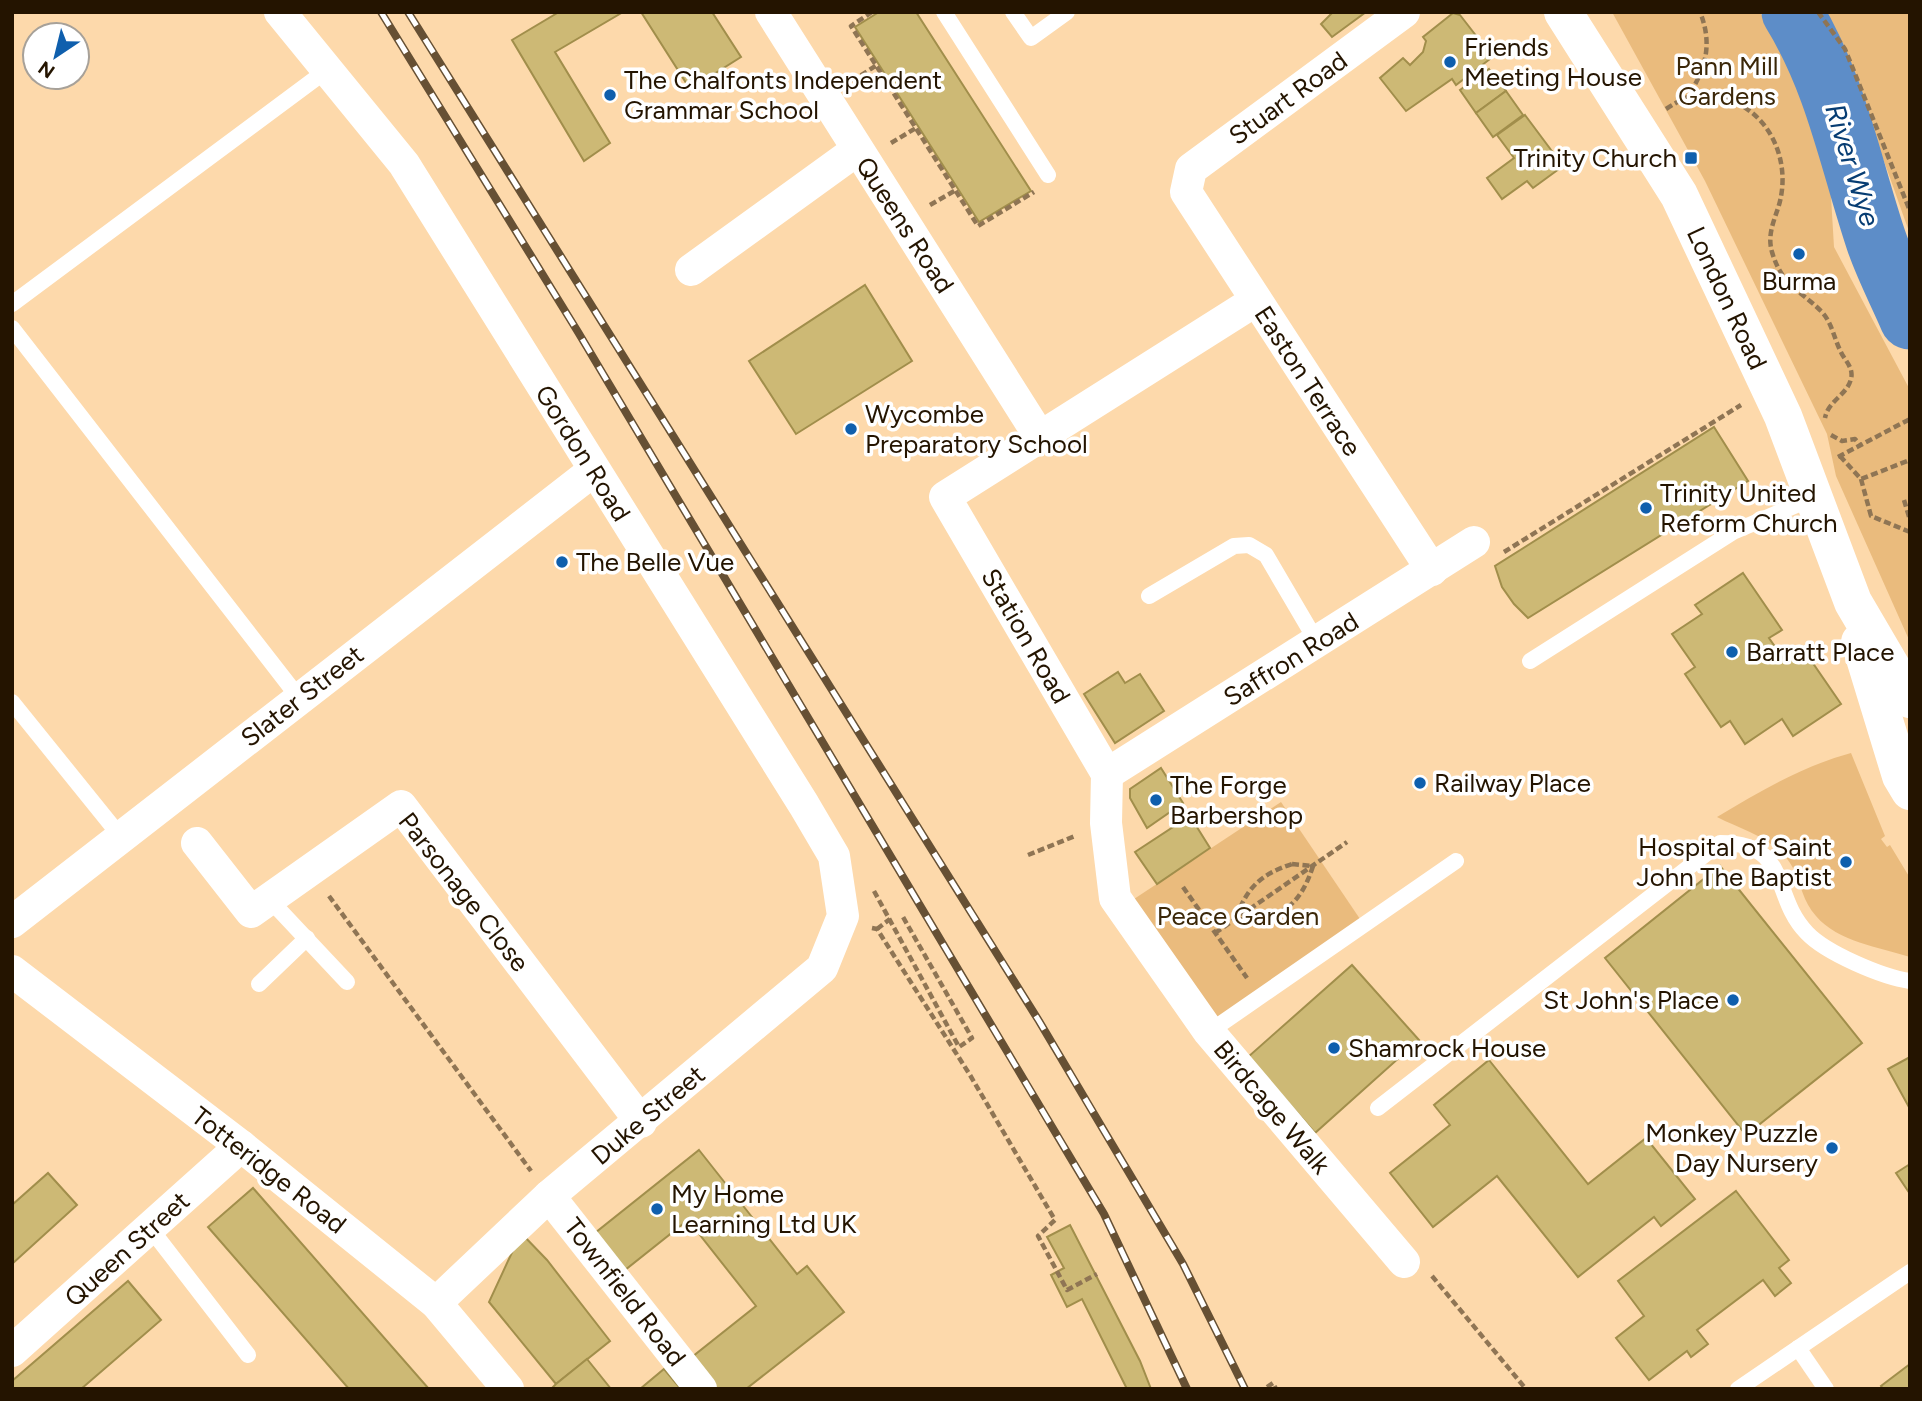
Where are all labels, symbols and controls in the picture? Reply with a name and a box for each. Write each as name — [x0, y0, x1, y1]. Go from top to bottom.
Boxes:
north arrow — [21, 21, 91, 91]
place label: Friends Meeting House — [1464, 31, 1642, 93]
street label: Stuart Road — [1223, 44, 1353, 152]
park label: Pann Mill Gardens — [1676, 50, 1778, 112]
marker: Friends Meeting House — [1442, 54, 1458, 70]
text: N — [34, 56, 59, 83]
place label: The Chalfonts Independent Grammar School — [624, 64, 942, 126]
marker: The Chalfonts Independent Grammar School — [602, 87, 618, 103]
water label: River Wye — [1818, 99, 1888, 231]
place label: Trinity Church — [1513, 142, 1677, 174]
marker: Trinity Church — [1683, 150, 1699, 166]
street label: Queens Road — [849, 151, 961, 299]
street label: London Road — [1680, 221, 1774, 375]
marker: Burma — [1791, 246, 1807, 262]
place label: Burma — [1762, 265, 1836, 297]
street label: Easton Terrace — [1248, 300, 1368, 462]
street label: Gordon Road — [528, 379, 638, 527]
place label: Wycombe Preparatory School — [865, 398, 1088, 460]
marker: Wycombe Preparatory School — [843, 421, 859, 437]
place label: Trinity United Reform Church — [1660, 477, 1838, 539]
marker: Trinity United Reform Church — [1638, 500, 1654, 516]
place label: The Belle Vue — [576, 546, 734, 578]
marker: The Belle Vue — [554, 554, 570, 570]
street label: Station Road — [974, 563, 1078, 709]
street label: Saffron Road — [1218, 605, 1364, 713]
place label: Barratt Place — [1746, 636, 1894, 668]
street label: Slater Street — [234, 638, 370, 754]
marker: Barratt Place — [1724, 644, 1740, 660]
place label: Railway Place — [1434, 767, 1591, 799]
place label: The Forge Barbershop — [1170, 769, 1303, 831]
marker: Railway Place — [1412, 775, 1428, 791]
marker: The Forge Barbershop — [1148, 792, 1164, 808]
street label: Parsonage Close — [392, 806, 536, 978]
place label: Hospital of Saint John The Baptist — [1636, 831, 1832, 893]
marker: Hospital of Saint John The Baptist — [1838, 854, 1854, 870]
park label: Peace Garden — [1157, 900, 1319, 932]
place label: St John's Place — [1543, 984, 1719, 1016]
marker: St John's Place — [1725, 992, 1741, 1008]
place label: Shamrock House — [1348, 1032, 1546, 1064]
street label: Birdcage Walk — [1207, 1034, 1337, 1181]
marker: Shamrock House — [1326, 1040, 1342, 1056]
street label: Duke Street — [585, 1058, 711, 1172]
street label: Totteridge Road — [185, 1100, 353, 1240]
place label: Monkey Puzzle Day Nursery — [1645, 1117, 1818, 1179]
marker: Monkey Puzzle Day Nursery — [1824, 1140, 1840, 1156]
place label: My Home Learning Ltd UK — [671, 1178, 857, 1240]
street label: Queen Street — [58, 1185, 196, 1313]
marker: My Home Learning Ltd UK — [649, 1201, 665, 1217]
street label: Townfield Road — [557, 1211, 693, 1373]

